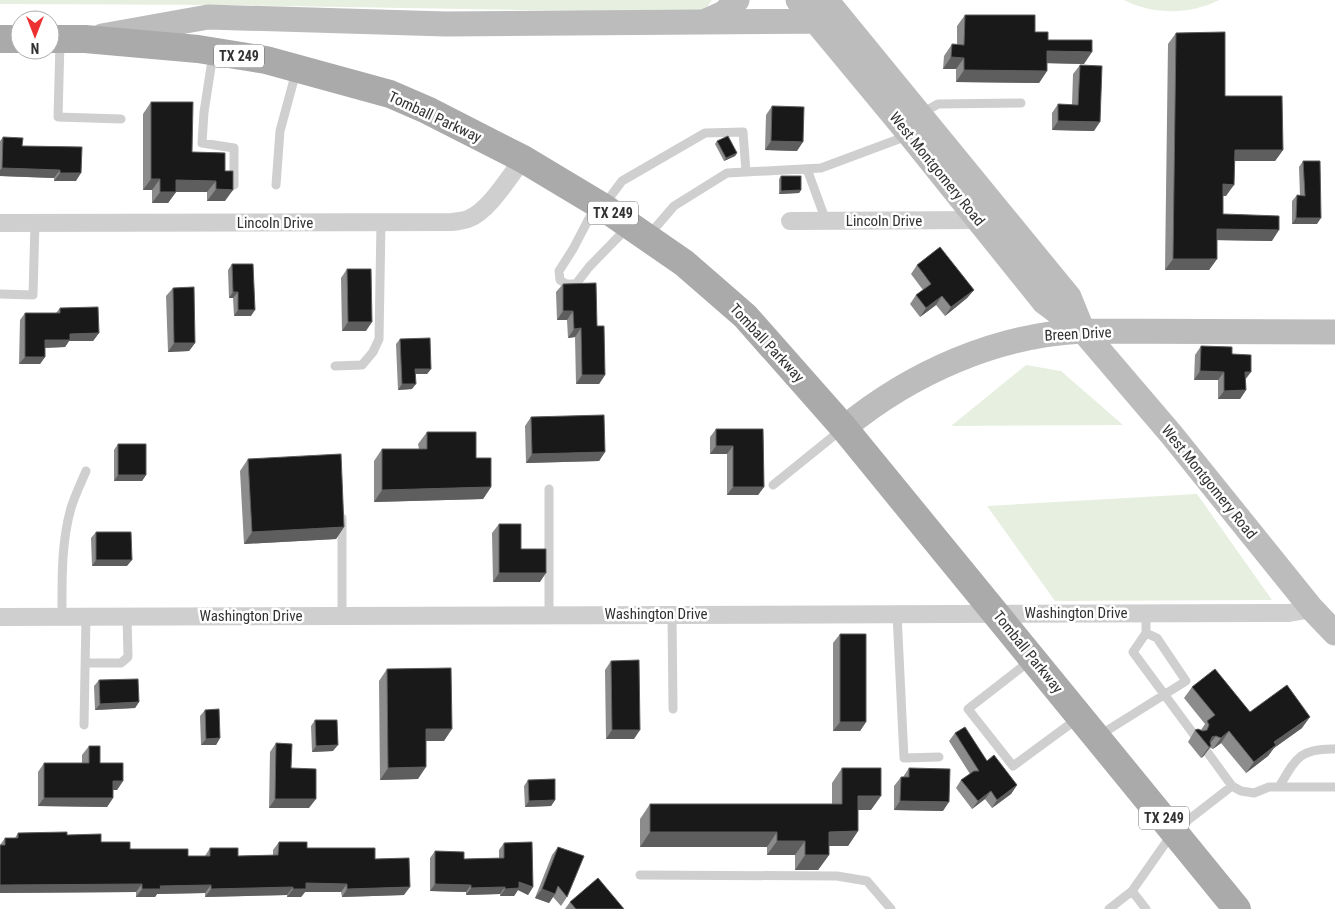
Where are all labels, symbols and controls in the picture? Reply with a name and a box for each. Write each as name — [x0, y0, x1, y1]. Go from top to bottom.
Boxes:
north arrow — [10, 10, 60, 60]
text: N — [31, 40, 39, 56]
road number: TX 249 — [214, 44, 264, 68]
street label: Tomball Parkway — [386, 88, 484, 146]
street label: West Montgomery Road — [886, 108, 988, 230]
road number: TX 249 — [588, 202, 638, 224]
street label: Lincoln Drive — [846, 212, 922, 230]
street label: Lincoln Drive — [237, 214, 313, 232]
street label: Tomball Parkway — [726, 300, 808, 386]
street label: Breen Drive — [1044, 323, 1112, 345]
street label: West Montgomery Road — [1158, 421, 1260, 543]
street label: Washington Drive — [1024, 604, 1128, 622]
street label: Washington Drive — [604, 605, 708, 623]
street label: Washington Drive — [199, 607, 303, 625]
street label: Tomball Parkway — [989, 607, 1067, 697]
road number: TX 249 — [1139, 806, 1189, 830]

